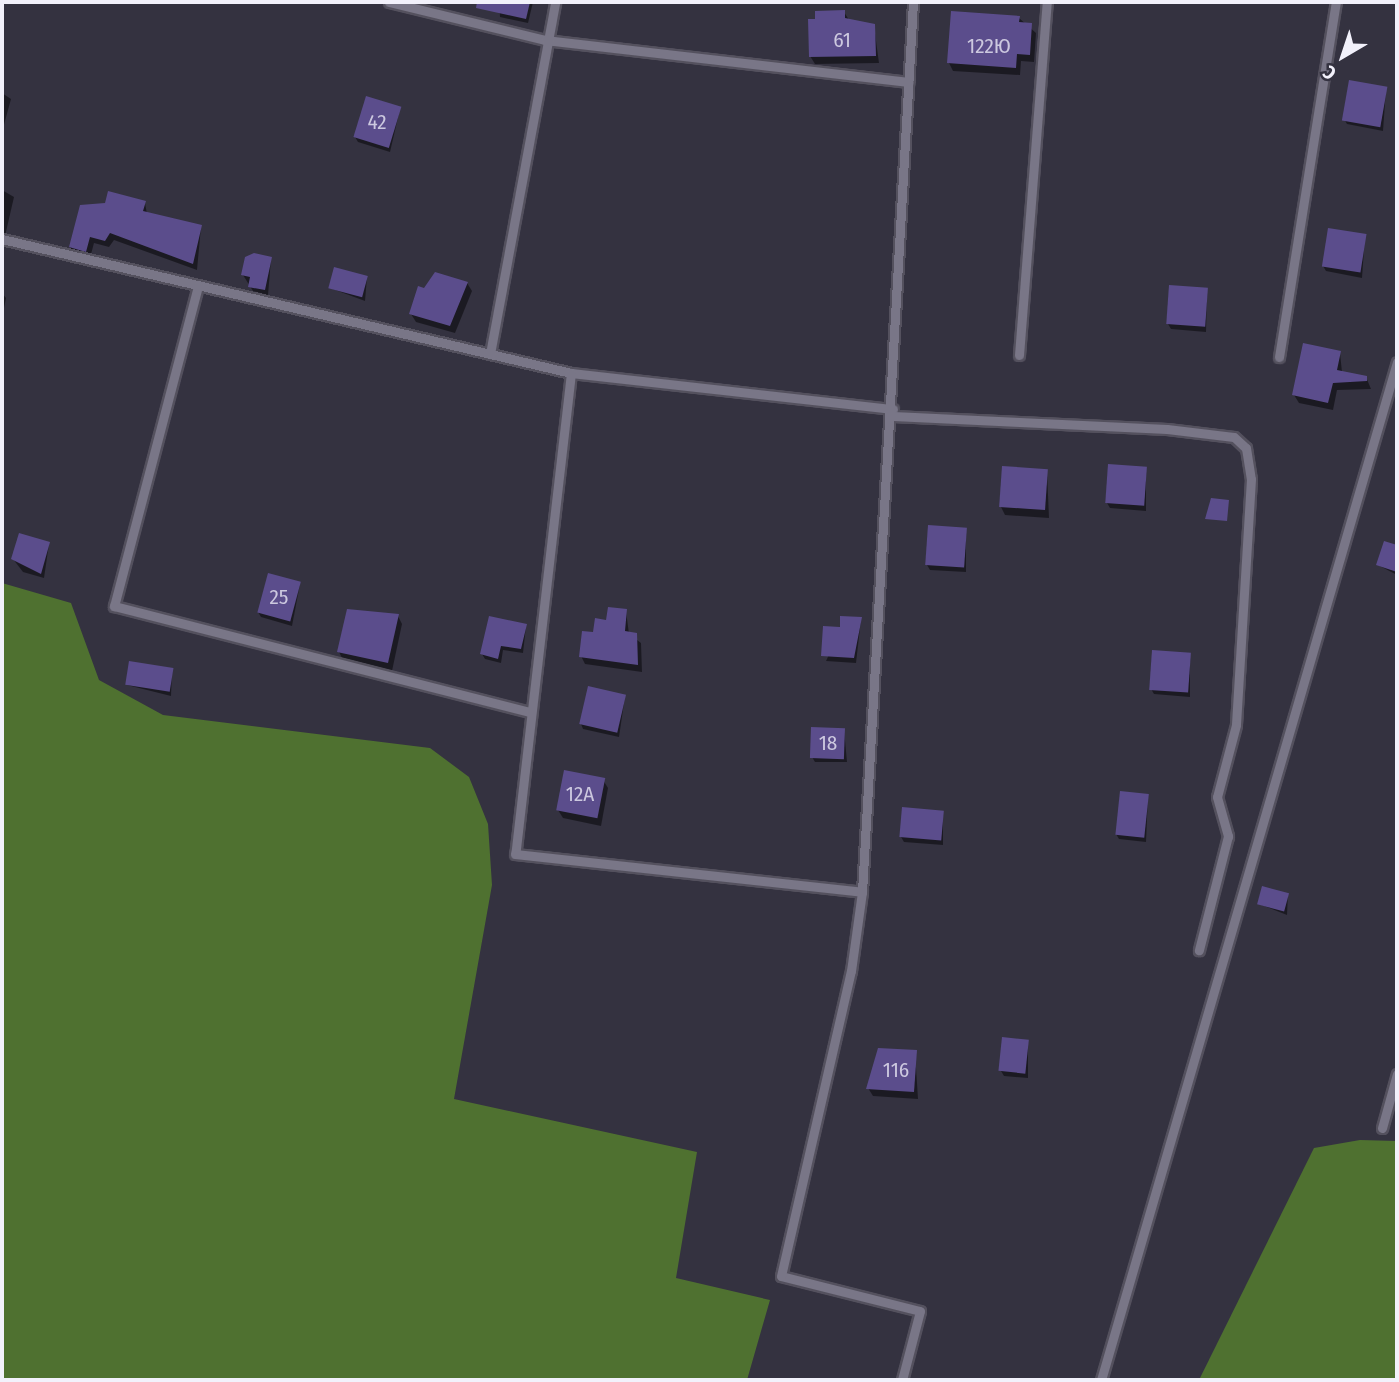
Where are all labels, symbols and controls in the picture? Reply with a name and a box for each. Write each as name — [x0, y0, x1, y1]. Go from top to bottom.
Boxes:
north arrow — [1308, 21, 1378, 91]
house number: 61 — [833, 27, 851, 53]
house number: 122Ю — [967, 33, 1011, 59]
text: С — [1318, 61, 1341, 85]
house number: 42 — [367, 109, 387, 135]
house number: 25 — [270, 584, 288, 610]
house number: 18 — [819, 730, 837, 756]
house number: 12А — [566, 781, 594, 807]
house number: 116 — [883, 1057, 909, 1083]

